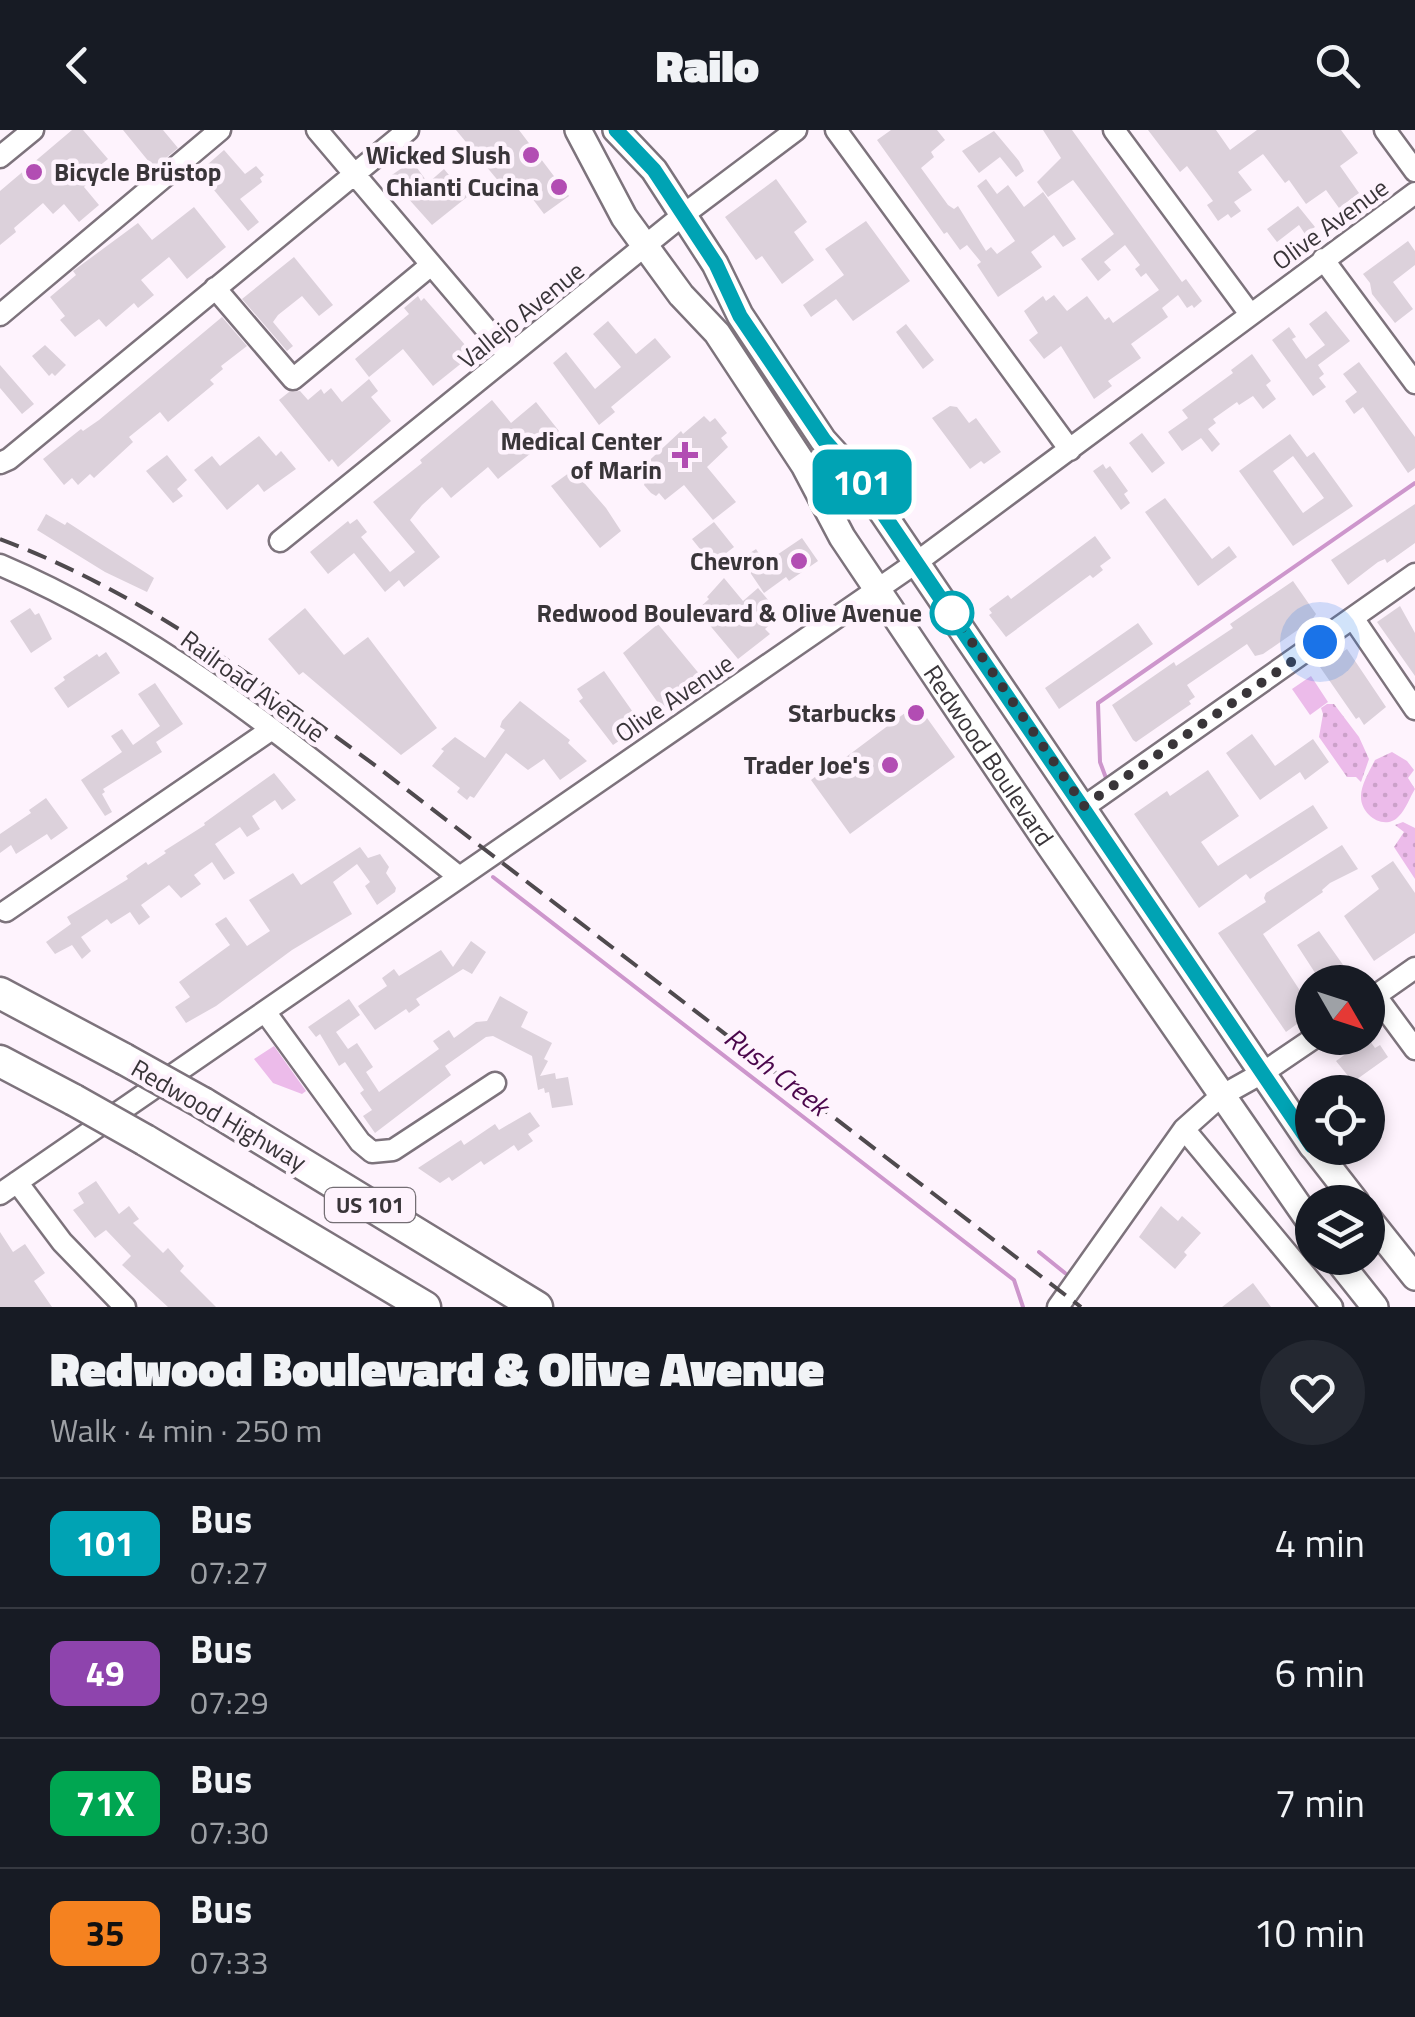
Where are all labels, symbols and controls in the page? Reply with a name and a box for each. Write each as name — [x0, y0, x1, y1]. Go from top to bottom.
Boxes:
text: Railo — [656, 31, 759, 99]
icon: back — [50, 38, 105, 93]
icon: search — [1310, 38, 1365, 93]
place label: Wicked Slush — [366, 136, 511, 174]
marker: Wicked Slush — [520, 144, 542, 166]
place label: Bicycle Brüstop — [54, 153, 221, 191]
marker: Bicycle Brüstop — [23, 161, 45, 183]
place label: Chianti Cucina — [386, 168, 539, 206]
street label: Olive Avenue — [1264, 169, 1396, 279]
marker: Chianti Cucina — [548, 176, 570, 198]
street label: Vallejo Avenue — [450, 252, 592, 378]
place label: Medical Center of Marin — [500, 422, 662, 489]
marker: Medical Center of Marin — [672, 442, 698, 468]
line badge: 101 — [804, 450, 920, 514]
text: 101 — [833, 455, 891, 509]
place label: Chevron — [690, 542, 779, 580]
marker: Chevron — [788, 550, 810, 572]
marker: Redwood Boulevard & Olive Avenue — [931, 592, 973, 634]
place label: Redwood Boulevard & Olive Avenue — [537, 594, 922, 632]
your location — [1295, 617, 1345, 667]
street label: Railroad Avenue — [173, 621, 333, 751]
street label: Olive Avenue — [607, 644, 741, 752]
street label: Redwood Boulevard — [914, 657, 1063, 854]
place label: Starbucks — [788, 694, 896, 732]
marker: Starbucks — [905, 702, 927, 724]
place label: Trader Joe's — [744, 746, 870, 784]
marker: Trader Joe's — [879, 754, 901, 776]
north arrow — [1295, 965, 1385, 1055]
map controls — [1295, 965, 1385, 1275]
water label: Rush Creek — [715, 1016, 841, 1128]
street label: Redwood Highway — [124, 1049, 314, 1181]
button: locate — [1295, 1075, 1385, 1165]
button: layers — [1295, 1185, 1385, 1275]
road number: US 101 — [325, 1188, 415, 1222]
text: Redwood Boulevard & Olive Avenue — [50, 1332, 824, 1405]
button: heart — [1260, 1340, 1365, 1445]
text: Walk · 4 min · 250 m — [50, 1406, 322, 1454]
text: Bus — [190, 1490, 252, 1548]
text: 4 min — [1275, 1514, 1365, 1572]
text: 101 — [76, 1516, 134, 1570]
text: 07:27 — [190, 1548, 269, 1596]
text: Bus — [190, 1620, 252, 1678]
text: 6 min — [1275, 1644, 1365, 1702]
text: 49 — [85, 1646, 125, 1700]
text: 07:29 — [190, 1678, 269, 1726]
text: Bus — [190, 1750, 252, 1808]
text: 7 min — [1275, 1774, 1365, 1832]
text: 71X — [75, 1776, 135, 1830]
text: 07:30 — [190, 1808, 269, 1856]
text: Bus — [190, 1880, 252, 1938]
text: 10 min — [1254, 1904, 1365, 1962]
text: 35 — [85, 1906, 125, 1960]
text: 07:33 — [190, 1938, 269, 1986]

